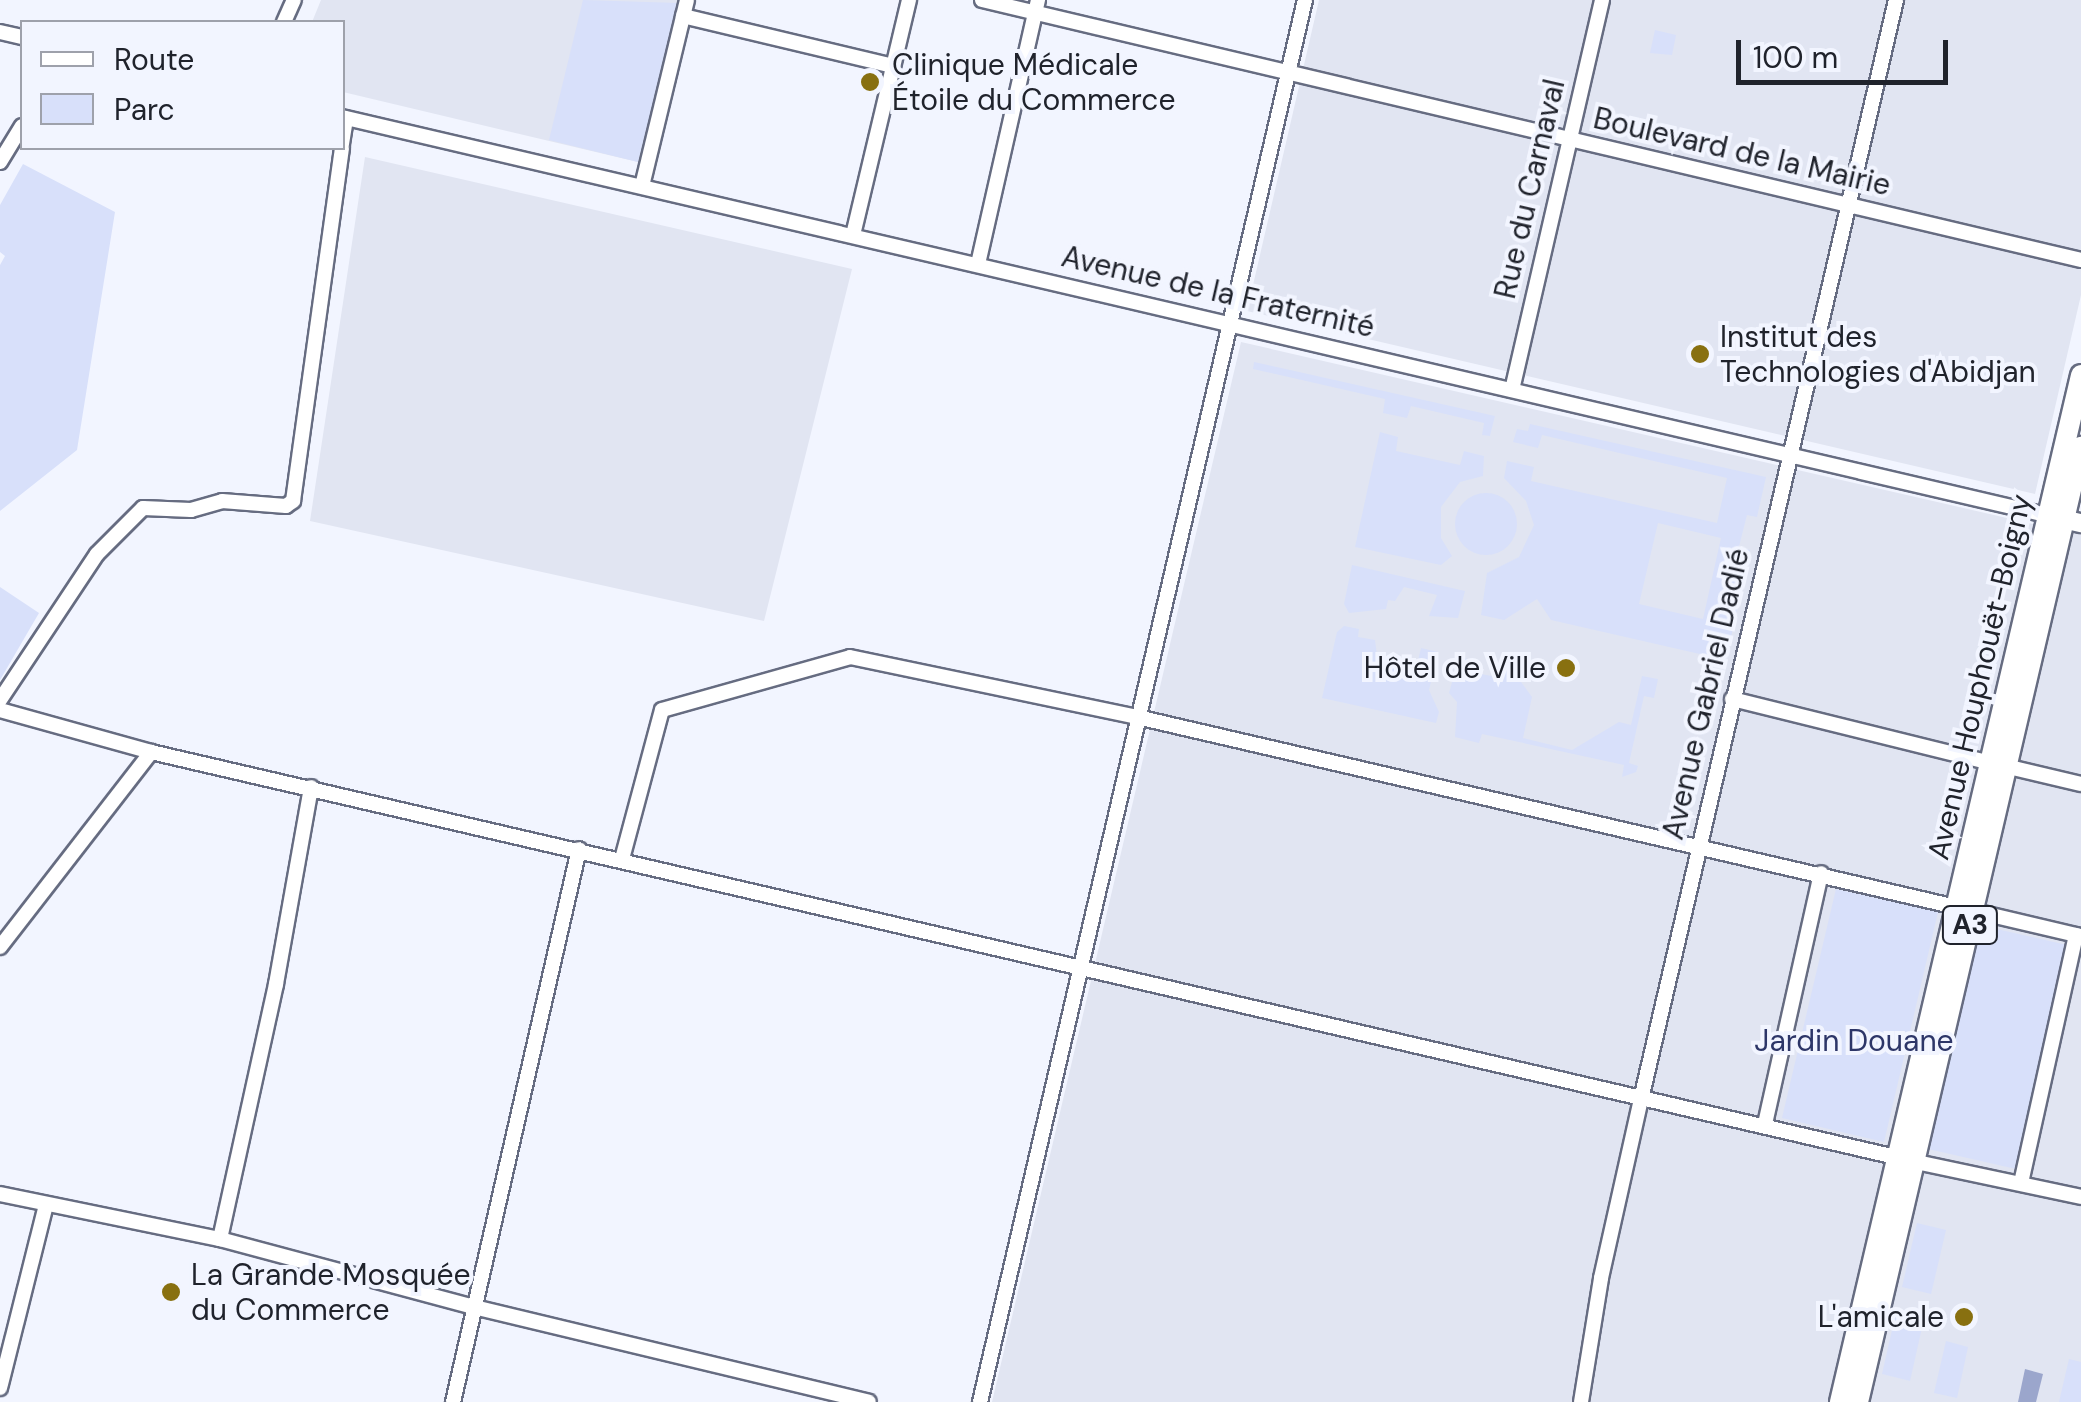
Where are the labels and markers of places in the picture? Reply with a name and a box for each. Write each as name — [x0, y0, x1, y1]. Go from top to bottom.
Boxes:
place label: Clinique Médicale Étoile du Commerce — [892, 47, 1175, 118]
marker: Clinique Médicale Étoile du Commerce — [857, 69, 883, 95]
place label: Institut des Technologies d'Abidjan — [1720, 319, 2036, 390]
marker: Institut des Technologies d'Abidjan — [1689, 343, 1711, 365]
place label: Hôtel de Ville — [1364, 650, 1546, 686]
marker: Hôtel de Ville — [1555, 657, 1577, 679]
place label: La Grande Mosquée du Commerce — [191, 1257, 470, 1328]
marker: La Grande Mosquée du Commerce — [160, 1281, 182, 1303]
place label: L'amicale — [1818, 1299, 1944, 1335]
marker: L'amicale — [1953, 1306, 1975, 1328]

